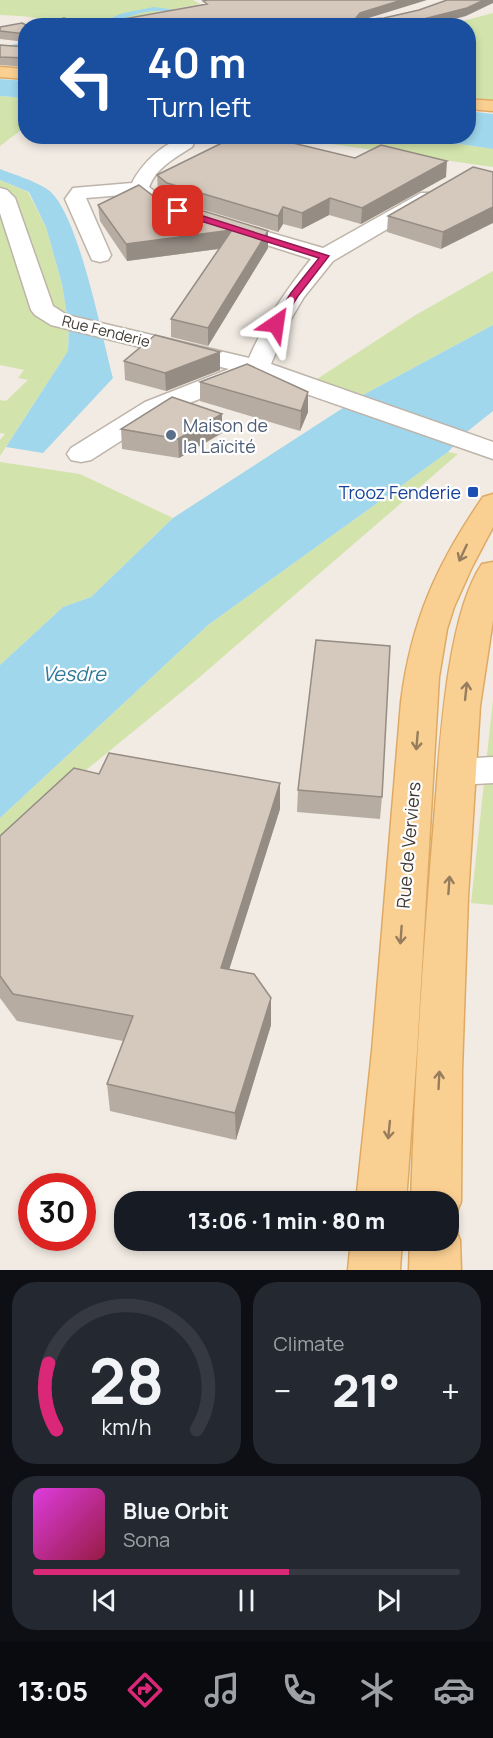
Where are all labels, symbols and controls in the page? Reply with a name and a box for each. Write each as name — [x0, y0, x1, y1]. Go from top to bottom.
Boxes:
text: 40 m — [147, 33, 246, 91]
icon: left — [48, 42, 126, 120]
text: Turn left — [147, 88, 251, 125]
pin — [152, 185, 203, 236]
icon: arrive — [161, 194, 194, 227]
position arrow — [244, 292, 308, 356]
street label: Rue Fenderie — [60, 310, 153, 352]
place label: Maison de la Laïcité — [183, 413, 268, 458]
marker: Maison de la Laïcité — [164, 428, 178, 442]
place label: Trooz Fenderie — [339, 480, 461, 504]
marker: Trooz Fenderie — [466, 485, 480, 499]
one-way arrow — [456, 544, 468, 562]
water label: Vesdre — [42, 660, 107, 687]
one-way arrow — [461, 682, 472, 702]
one-way arrow — [411, 730, 422, 750]
street label: Rue de Verviers — [391, 781, 425, 909]
one-way arrow — [444, 876, 455, 896]
one-way arrow — [395, 925, 406, 945]
one-way arrow — [433, 1071, 444, 1091]
one-way arrow — [383, 1119, 394, 1139]
speed limit sign: 30 — [18, 1173, 96, 1251]
text: 13:06 · 1 min · 80 m — [188, 1206, 385, 1236]
text: Climate — [274, 1330, 345, 1357]
text: 28 — [89, 1337, 164, 1423]
text: 21° — [332, 1359, 400, 1421]
text: − — [274, 1368, 291, 1413]
text: + — [441, 1368, 460, 1413]
text: km/h — [101, 1412, 151, 1441]
text: Blue Orbit — [123, 1496, 229, 1526]
text: Sona — [123, 1526, 170, 1553]
icon: previous — [88, 1584, 121, 1617]
icon: pause — [230, 1584, 263, 1617]
icon: next — [372, 1584, 405, 1617]
icon: directions — [124, 1669, 166, 1711]
icon: music — [201, 1669, 243, 1711]
icon: phone — [278, 1669, 320, 1711]
icon: climate — [356, 1669, 398, 1711]
icon: car — [433, 1669, 475, 1711]
text: 13:05 — [18, 1672, 88, 1709]

